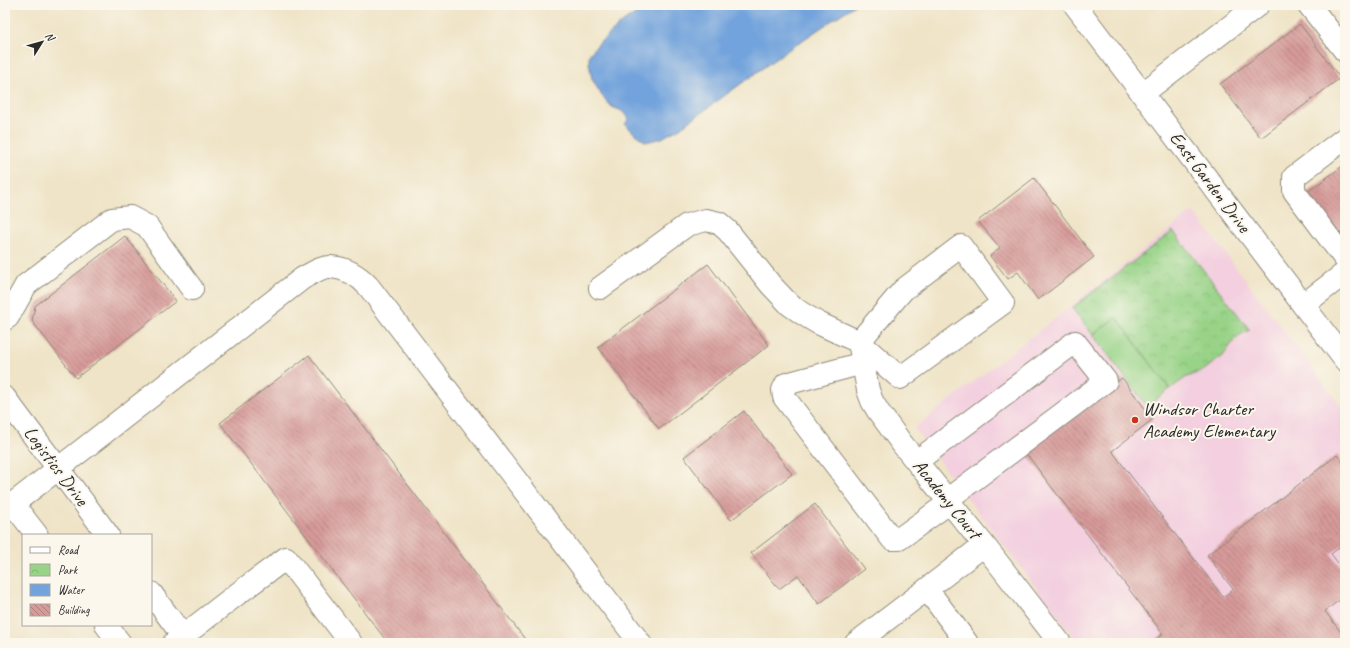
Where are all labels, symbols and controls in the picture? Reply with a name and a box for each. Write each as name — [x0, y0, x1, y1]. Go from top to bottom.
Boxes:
north arrow — [22, 22, 62, 62]
text: N — [42, 29, 59, 45]
street label: East Garden Drive — [1164, 127, 1257, 239]
place label: Windsor Charter Academy Elementary — [1143, 397, 1276, 443]
marker: Windsor Charter Academy Elementary — [1130, 415, 1140, 425]
street label: Logistics Drive — [18, 422, 95, 512]
street label: Academy Court — [908, 454, 988, 546]
legend — [22, 534, 152, 626]
text: Road — [58, 542, 80, 558]
text: Park — [58, 562, 79, 578]
text: Water — [58, 582, 86, 598]
text: Building — [58, 602, 90, 618]

